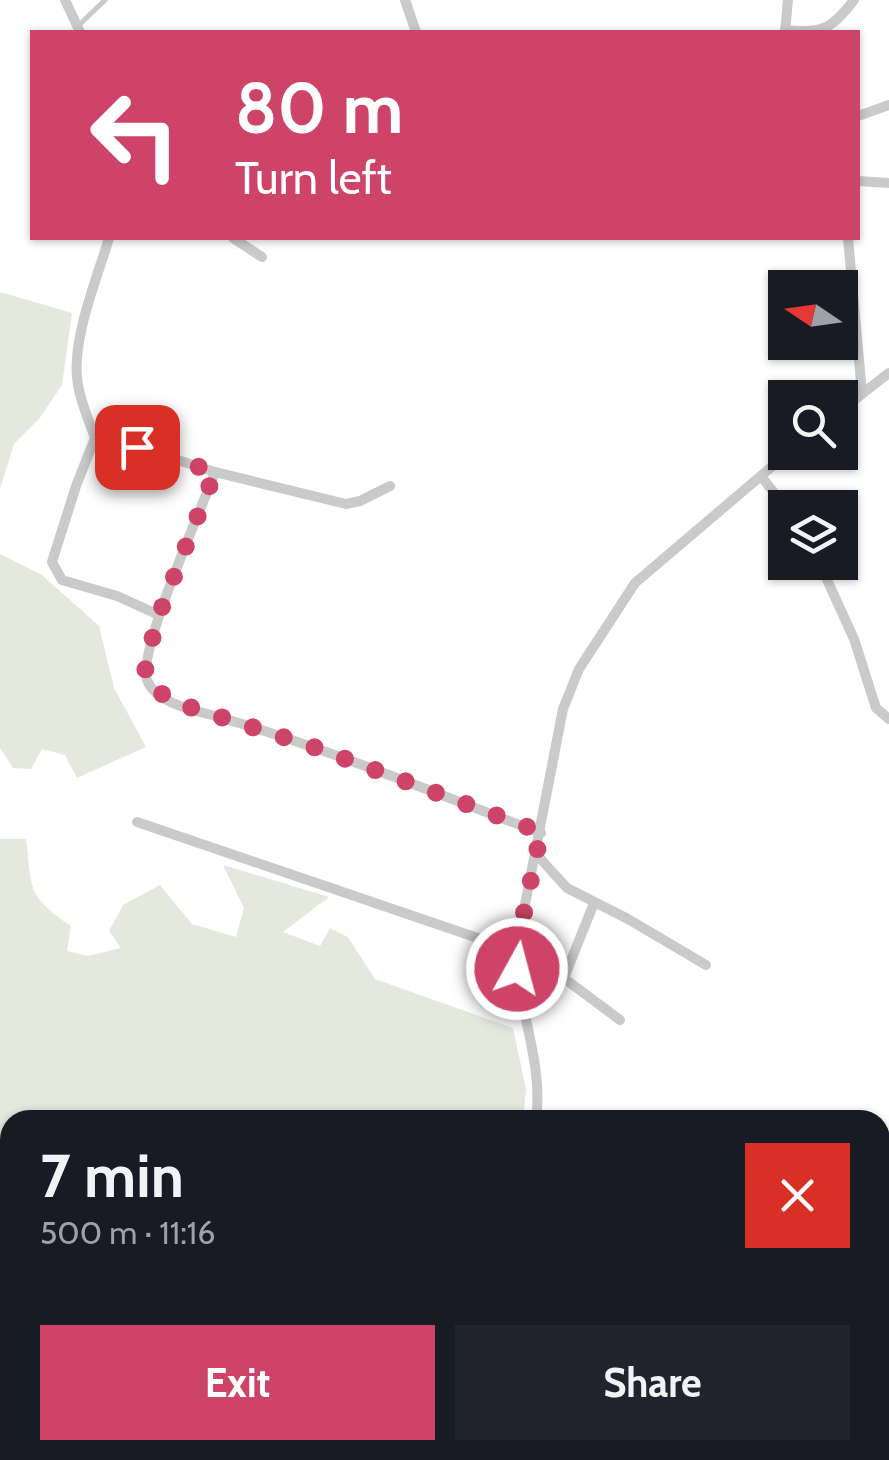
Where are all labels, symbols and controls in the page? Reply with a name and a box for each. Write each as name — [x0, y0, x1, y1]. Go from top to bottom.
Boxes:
text: 80 m — [235, 65, 403, 151]
icon: left — [70, 70, 200, 200]
text: Turn left — [235, 151, 392, 205]
north arrow — [768, 270, 858, 360]
map controls — [768, 270, 858, 580]
button: search — [768, 380, 858, 470]
pin — [95, 405, 180, 490]
icon: arrive — [110, 420, 165, 475]
button: layers — [768, 490, 858, 580]
position arrow — [465, 917, 569, 1021]
text: 7 min — [40, 1139, 184, 1212]
button: close — [745, 1143, 850, 1248]
text: 500 m · 11:16 — [40, 1213, 215, 1252]
button: Exit — [40, 1325, 435, 1440]
button: Share — [455, 1325, 850, 1440]

